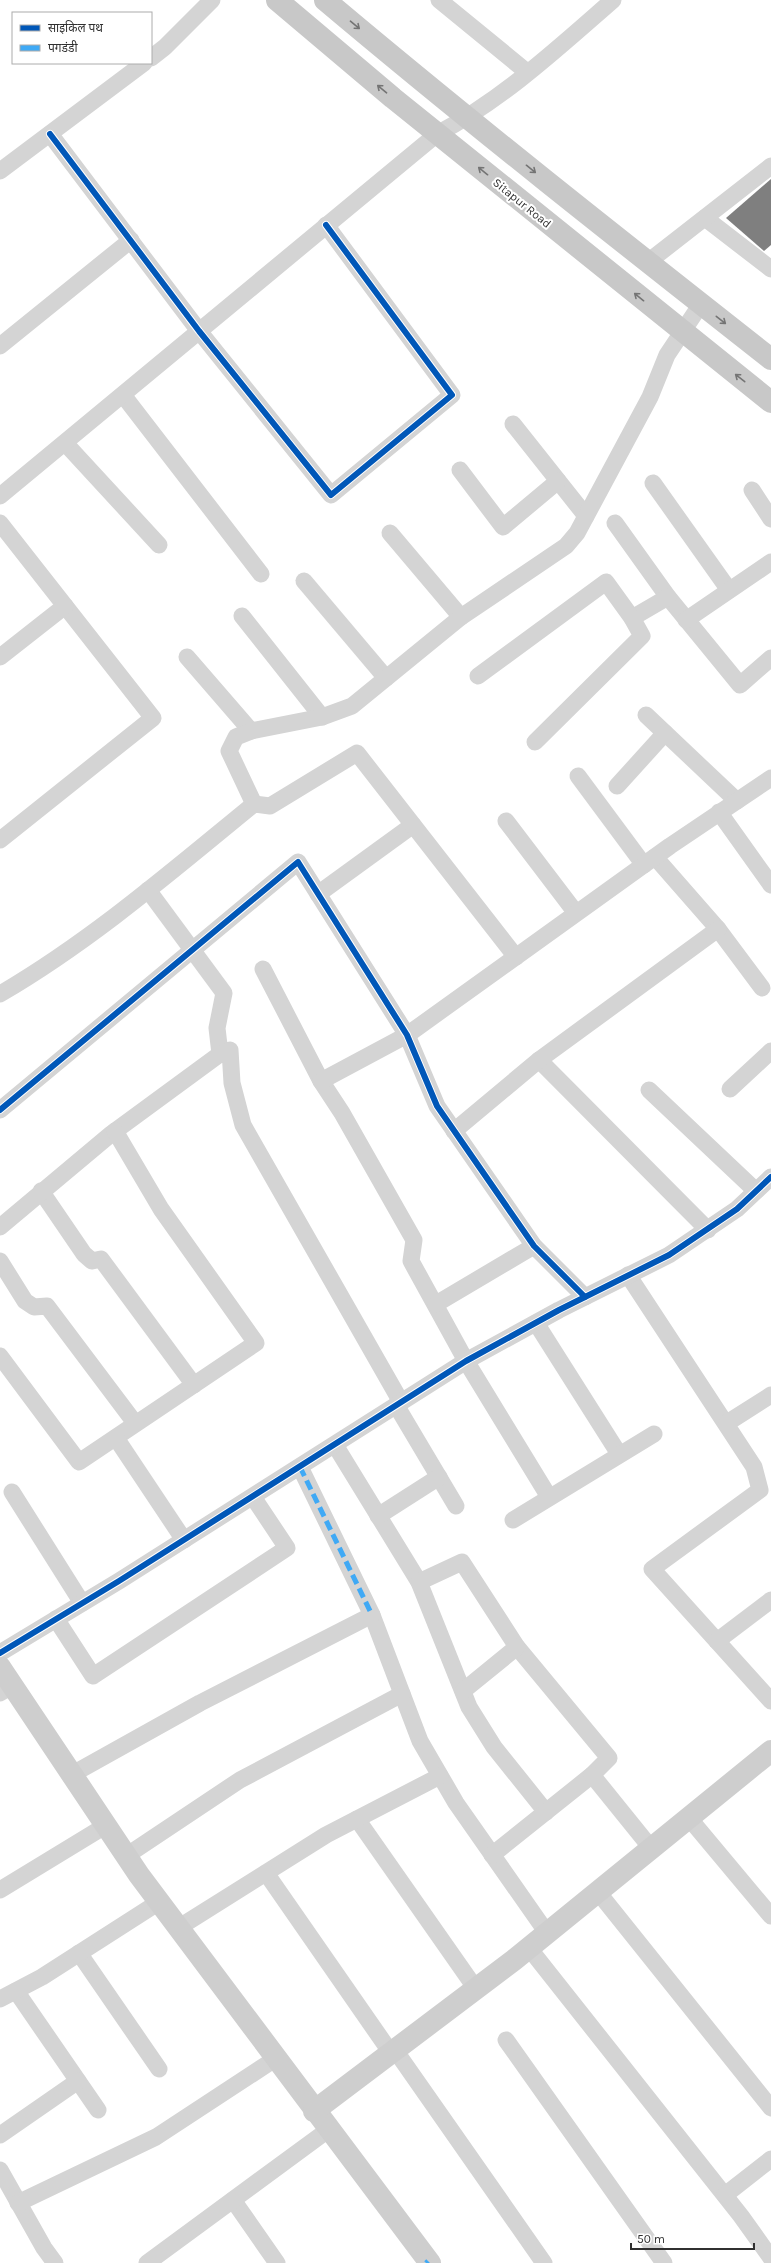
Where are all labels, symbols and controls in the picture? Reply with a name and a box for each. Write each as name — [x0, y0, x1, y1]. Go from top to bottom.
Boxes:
legend — [12, 12, 152, 64]
text: साइकिल पथ — [48, 20, 103, 35]
one-way arrow — [349, 21, 360, 30]
text: पगडंडी — [48, 40, 78, 55]
one-way arrow — [377, 85, 387, 94]
one-way arrow — [526, 165, 537, 174]
one-way arrow — [477, 167, 488, 176]
street label: Sitapur Road — [490, 175, 554, 231]
one-way arrow — [633, 292, 644, 301]
one-way arrow — [715, 315, 726, 324]
one-way arrow — [735, 373, 746, 382]
scale bar — [631, 2225, 754, 2251]
text: 50 m — [637, 2232, 665, 2246]

